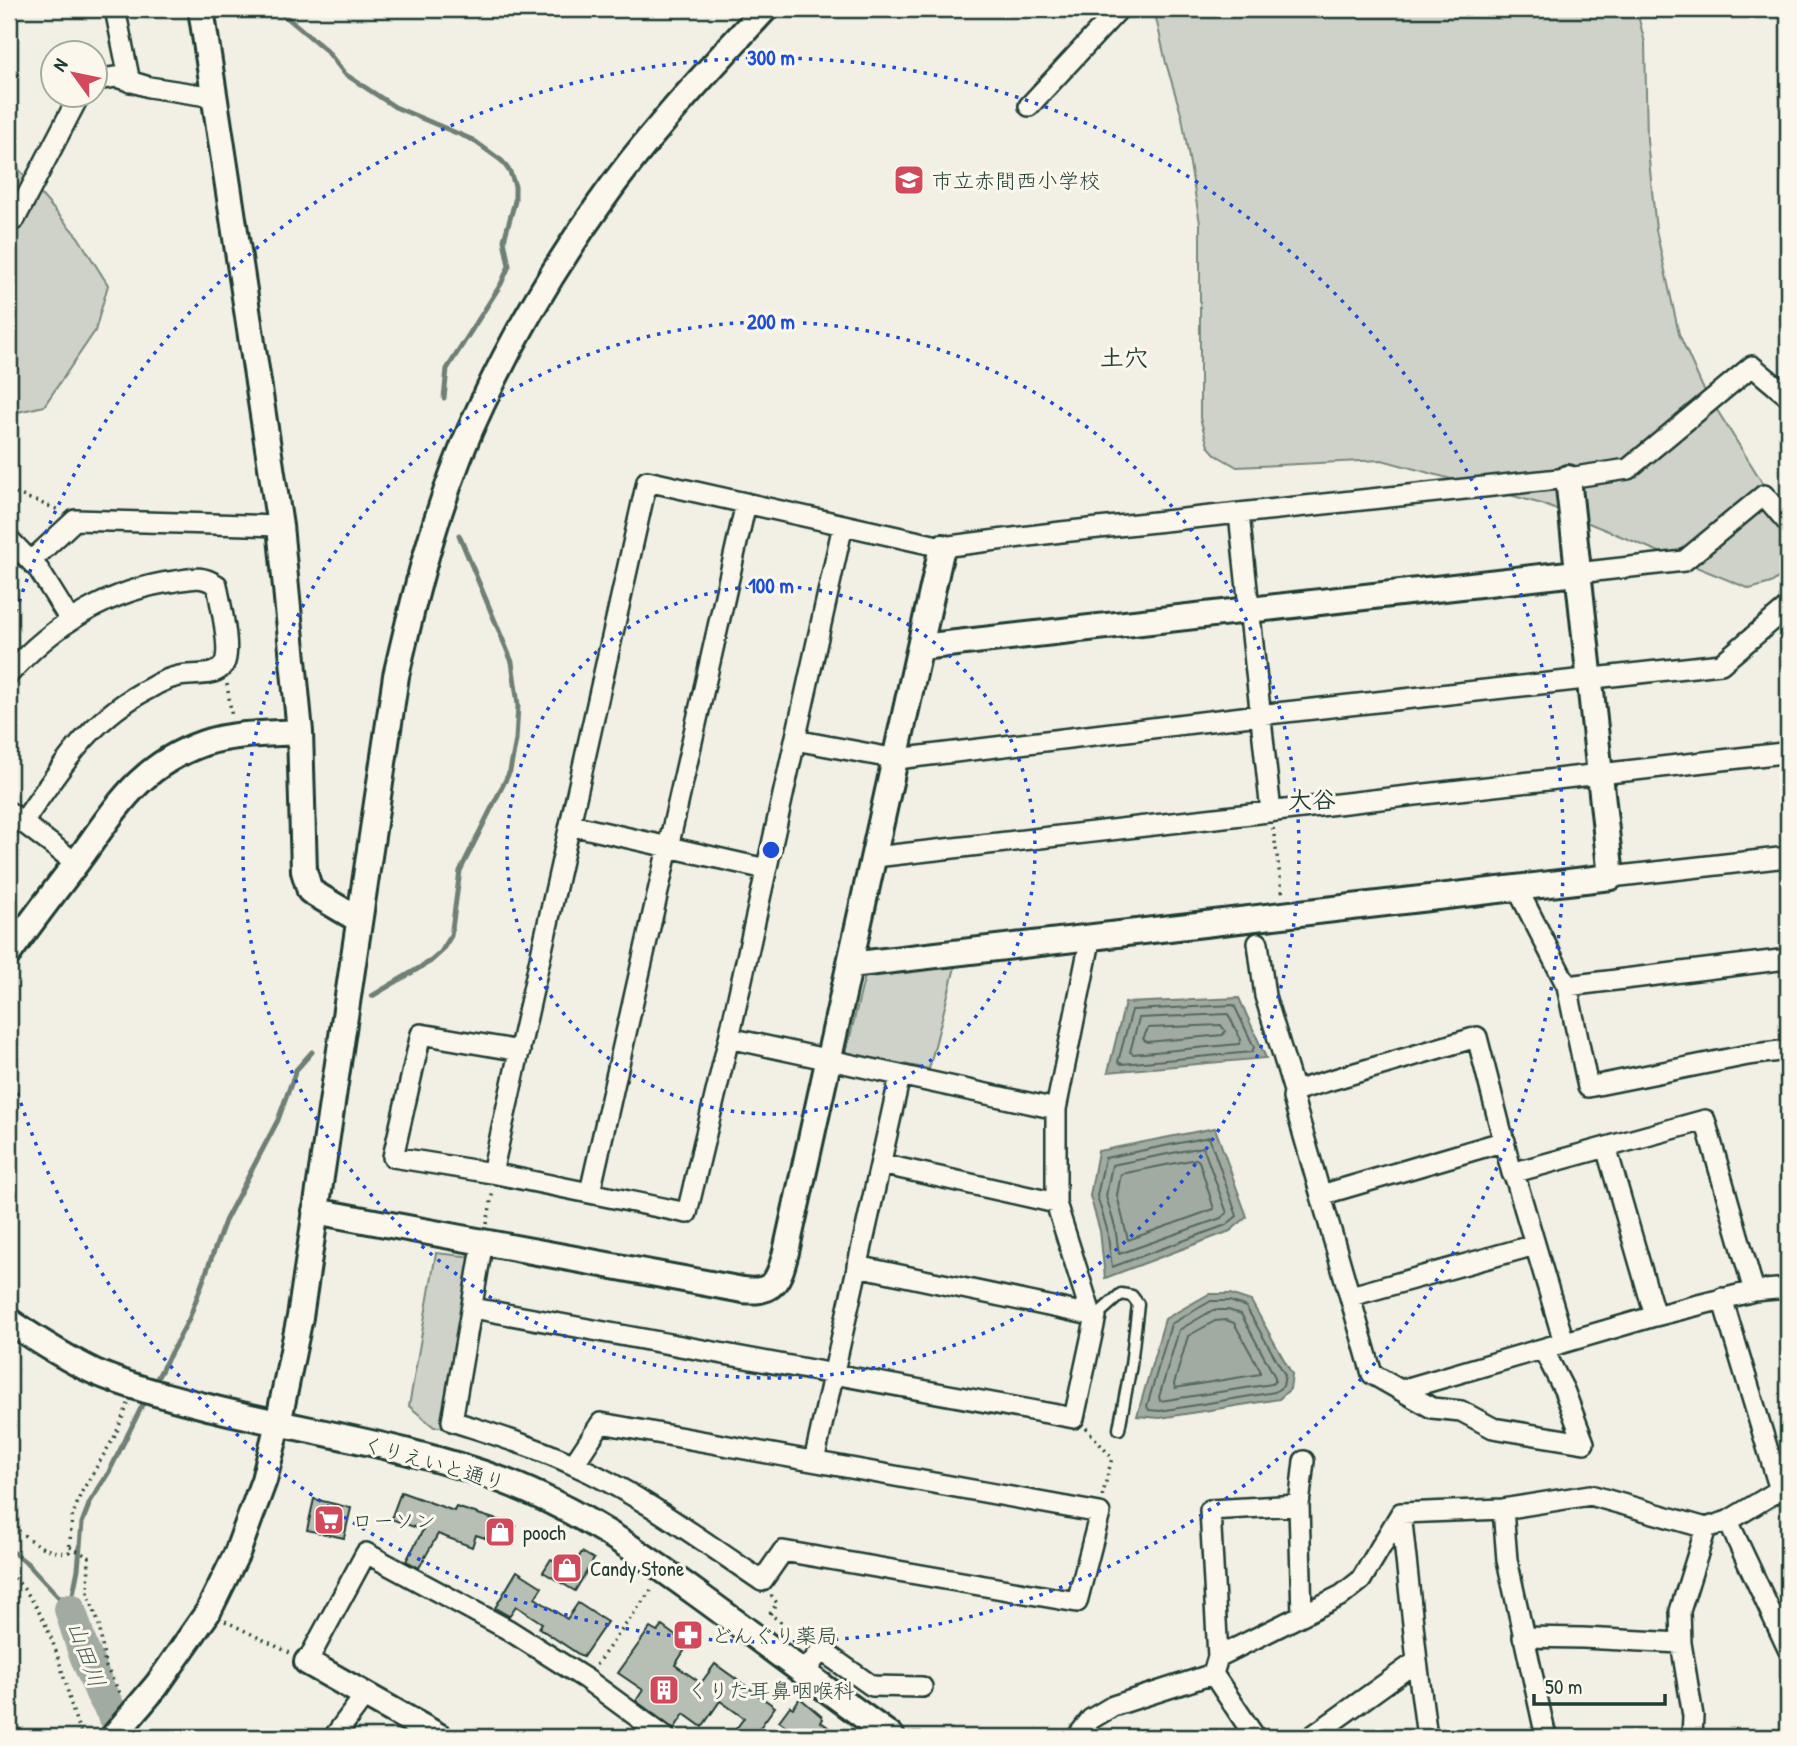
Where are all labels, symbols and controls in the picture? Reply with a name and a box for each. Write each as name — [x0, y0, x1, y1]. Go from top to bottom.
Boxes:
north arrow — [38, 38, 108, 108]
text: 300 m — [747, 43, 795, 72]
text: N — [46, 53, 73, 76]
school or university icon: 市立赤間西小学校 — [892, 163, 926, 197]
place label: 市立赤間西小学校 — [932, 166, 1100, 195]
text: 200 m — [747, 307, 795, 336]
district label: 土穴 — [1100, 341, 1148, 373]
text: 100 m — [748, 571, 794, 600]
district label: 大谷 — [1288, 783, 1336, 815]
centre of rings — [759, 838, 783, 862]
street label: くりえいと通り — [359, 1429, 509, 1497]
supermarket icon: ローソン — [312, 1503, 346, 1537]
place label: ローソン — [352, 1506, 436, 1535]
shop icon: pooch — [483, 1515, 517, 1549]
place label: pooch — [523, 1518, 566, 1547]
shop icon: Candy Stone — [550, 1551, 584, 1585]
place label: Candy Stone — [590, 1554, 684, 1583]
water label: 山田川 — [61, 1616, 113, 1692]
pharmacy icon: どんぐり薬局 — [671, 1618, 705, 1652]
place label: どんぐり薬局 — [711, 1621, 837, 1650]
scale bar — [1534, 1662, 1666, 1706]
text: 50 m — [1545, 1672, 1582, 1701]
building icon: くりた耳鼻咽喉科 — [647, 1673, 681, 1707]
place label: くりた耳鼻咽喉科 — [687, 1676, 855, 1705]

